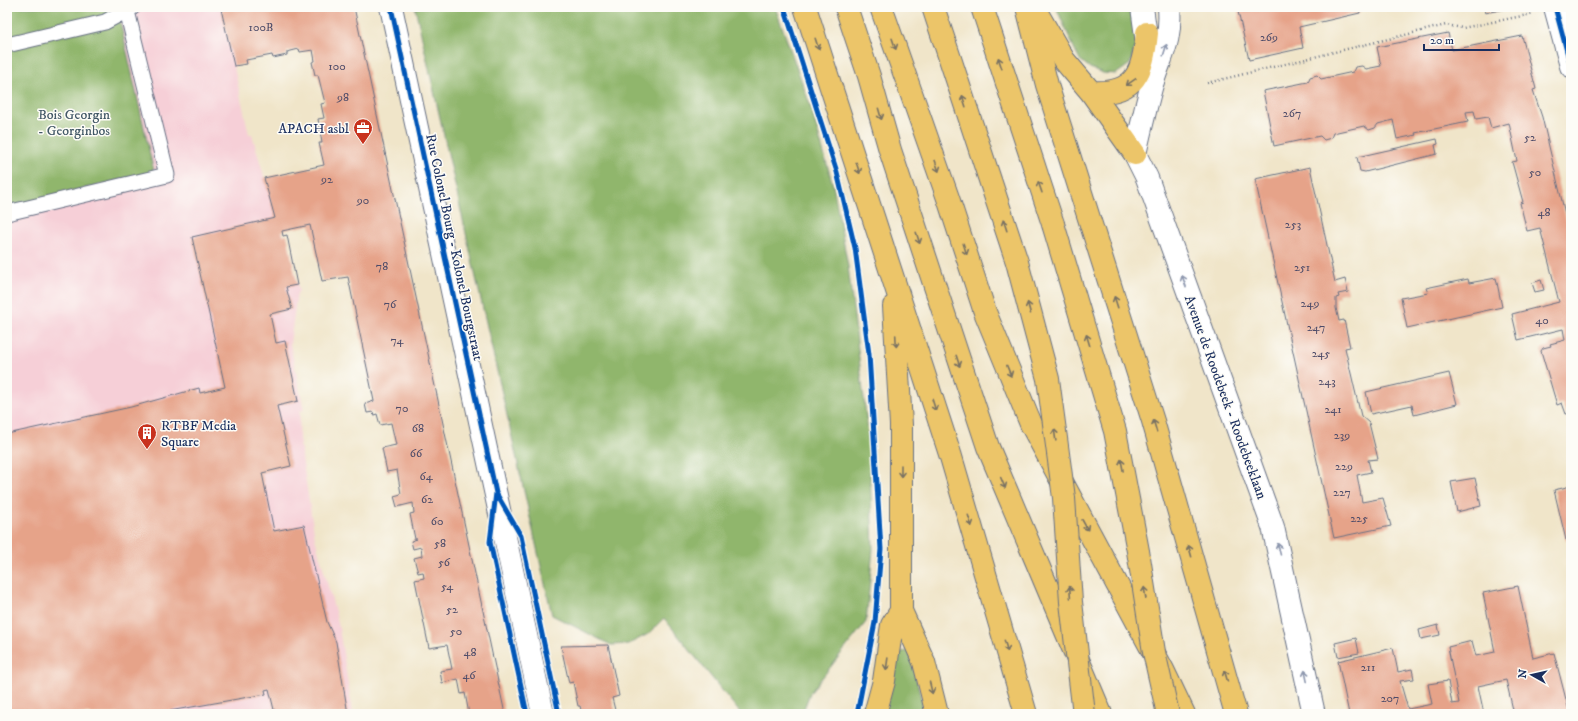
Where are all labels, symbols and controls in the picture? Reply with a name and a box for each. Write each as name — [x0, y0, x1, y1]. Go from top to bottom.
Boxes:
house number: 100B — [249, 20, 273, 35]
scale bar — [1424, 26, 1499, 52]
house number: 269 — [1260, 30, 1278, 45]
text: 20 m — [1430, 33, 1454, 48]
one-way arrow — [891, 37, 898, 50]
one-way arrow — [814, 38, 822, 50]
one-way arrow — [1162, 44, 1169, 57]
one-way arrow — [996, 58, 1004, 70]
house number: 100 — [328, 59, 346, 74]
one-way arrow — [1125, 77, 1136, 86]
house number: 98 — [336, 90, 349, 105]
one-way arrow — [960, 95, 967, 108]
park label: Bois Georgin - Georginbos — [38, 106, 111, 140]
house number: 267 — [1283, 106, 1301, 121]
one-way arrow — [876, 107, 884, 120]
office icon: APACH asbl — [352, 117, 374, 145]
place label: APACH asbl — [278, 120, 350, 138]
house number: 52 — [1524, 130, 1536, 145]
street label: Rue Colonel Bourg - Kolonel Bourgstraat — [421, 132, 487, 363]
one-way arrow — [934, 160, 942, 172]
one-way arrow — [855, 161, 862, 174]
house number: 50 — [1529, 165, 1541, 180]
house number: 92 — [320, 172, 333, 187]
one-way arrow — [1036, 181, 1044, 193]
house number: 90 — [356, 193, 369, 208]
house number: 48 — [1538, 205, 1550, 220]
house number: 253 — [1285, 217, 1301, 232]
one-way arrow — [1000, 219, 1008, 231]
one-way arrow — [915, 231, 922, 244]
one-way arrow — [962, 242, 969, 255]
house number: 78 — [376, 259, 388, 274]
house number: 251 — [1294, 260, 1310, 275]
one-way arrow — [1179, 276, 1187, 288]
street label: Avenue de Roodebeek - Roodebeeklaan — [1180, 293, 1271, 502]
one-way arrow — [1112, 296, 1119, 309]
house number: 249 — [1301, 296, 1319, 311]
house number: 76 — [384, 297, 397, 312]
one-way arrow — [1025, 301, 1032, 314]
house number: 40 — [1535, 313, 1549, 328]
house number: 247 — [1307, 320, 1325, 335]
house number: 74 — [390, 333, 405, 348]
one-way arrow — [893, 334, 900, 347]
one-way arrow — [1084, 334, 1091, 347]
house number: 245 — [1312, 346, 1330, 361]
one-way arrow — [955, 355, 963, 367]
one-way arrow — [1006, 364, 1013, 376]
house number: 243 — [1318, 374, 1336, 389]
one-way arrow — [931, 398, 938, 411]
house number: 70 — [396, 401, 408, 416]
house number: 241 — [1324, 402, 1342, 417]
place label: RTBF Media Square — [161, 417, 236, 451]
one-way arrow — [1151, 420, 1158, 433]
house number: 68 — [412, 421, 424, 436]
building icon: RTBF Media Square — [136, 422, 158, 450]
house number: 239 — [1334, 428, 1350, 443]
one-way arrow — [1051, 429, 1059, 442]
house number: 66 — [410, 446, 423, 461]
one-way arrow — [1117, 459, 1125, 472]
house number: 229 — [1335, 459, 1353, 474]
one-way arrow — [897, 464, 905, 477]
house number: 64 — [419, 469, 434, 484]
one-way arrow — [1000, 477, 1008, 489]
house number: 227 — [1333, 485, 1351, 500]
house number: 62 — [421, 492, 433, 507]
house number: 225 — [1350, 511, 1368, 526]
house number: 60 — [431, 514, 443, 529]
one-way arrow — [967, 515, 974, 528]
one-way arrow — [1082, 518, 1090, 530]
house number: 58 — [434, 536, 446, 551]
one-way arrow — [1274, 543, 1282, 556]
one-way arrow — [1186, 545, 1193, 558]
house number: 56 — [438, 555, 451, 570]
house number: 54 — [441, 579, 454, 594]
one-way arrow — [1067, 586, 1074, 599]
one-way arrow — [1141, 587, 1149, 600]
house number: 52 — [446, 602, 458, 617]
house number: 50 — [450, 624, 462, 639]
one-way arrow — [1003, 639, 1011, 652]
house number: 48 — [464, 645, 476, 660]
north arrow — [1512, 655, 1552, 695]
one-way arrow — [883, 657, 891, 670]
house number: 211 — [1361, 660, 1375, 675]
house number: 46 — [462, 668, 476, 683]
text: N — [1516, 668, 1531, 679]
one-way arrow — [1222, 670, 1229, 683]
one-way arrow — [1302, 670, 1310, 683]
one-way arrow — [927, 681, 935, 694]
house number: 207 — [1381, 691, 1399, 706]

